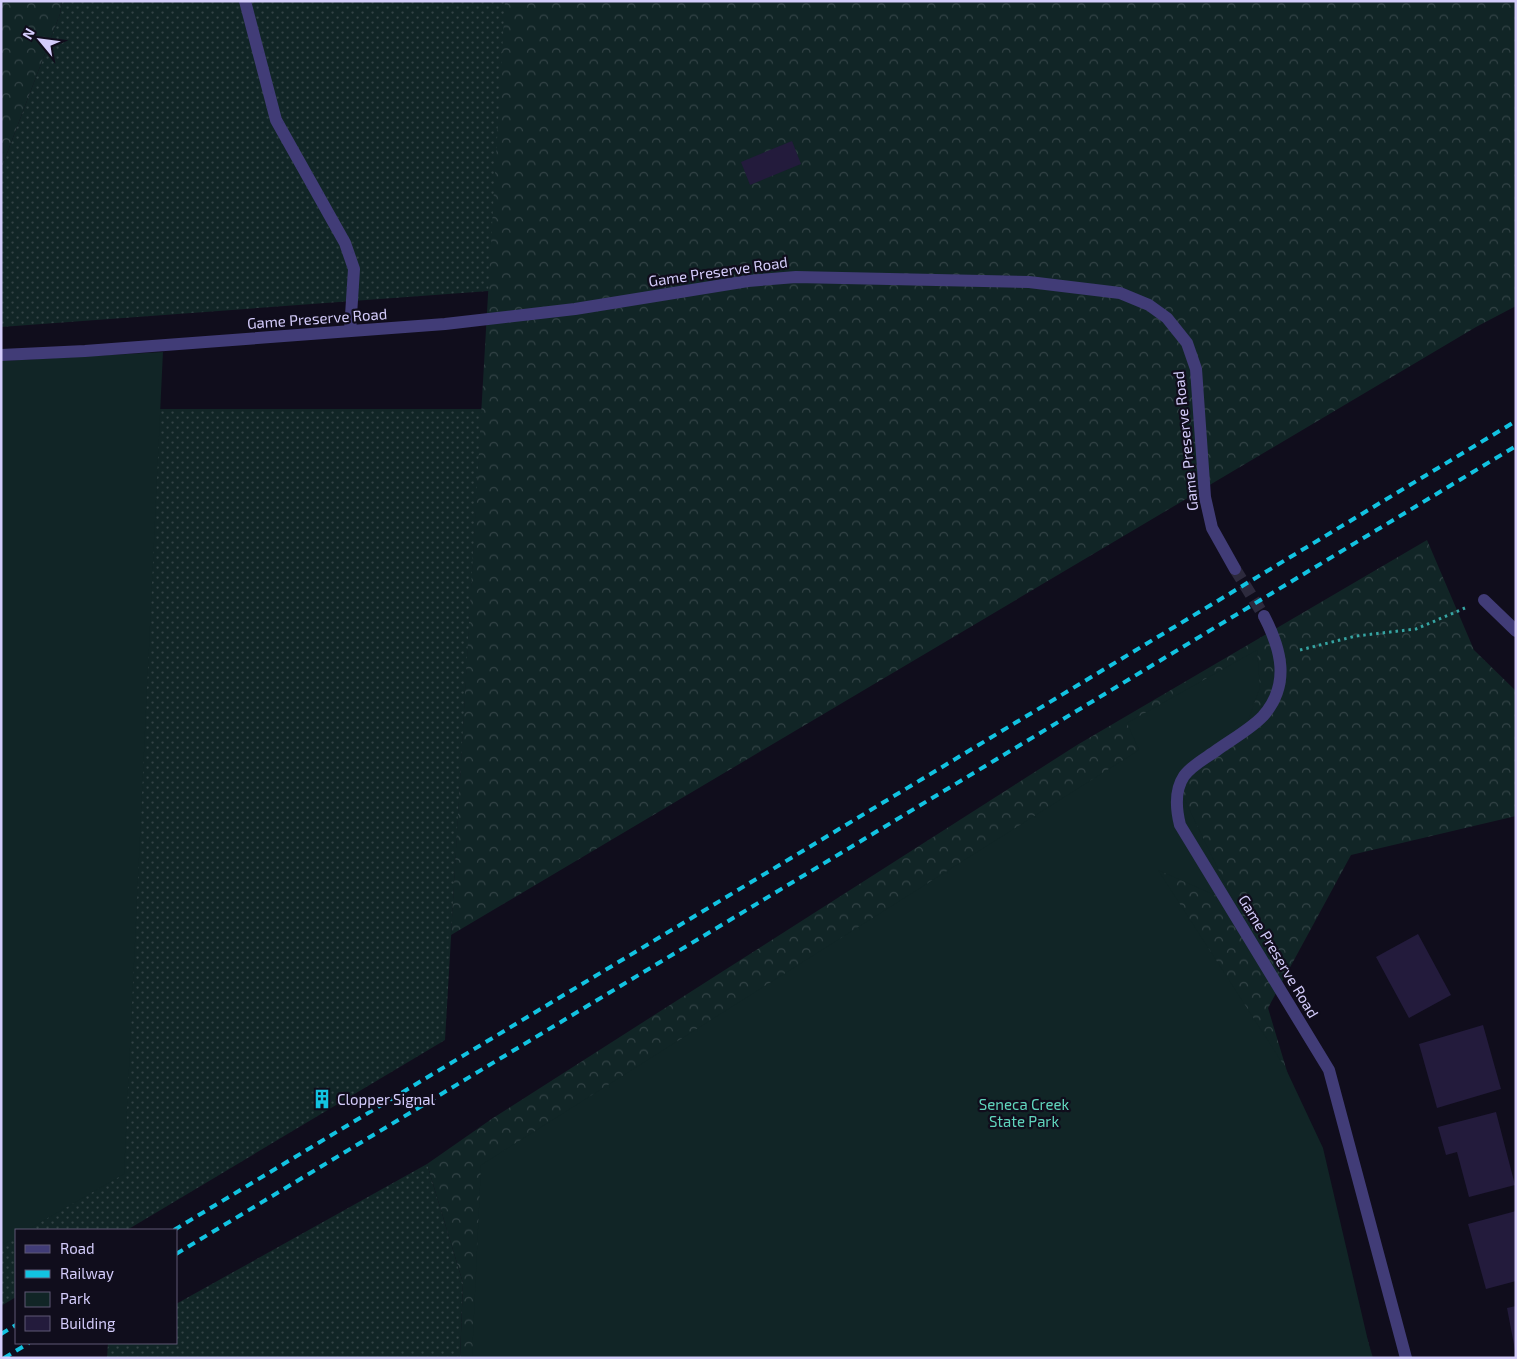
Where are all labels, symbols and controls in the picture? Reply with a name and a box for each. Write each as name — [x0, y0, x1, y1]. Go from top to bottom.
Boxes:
north arrow — [15, 15, 65, 65]
text: N — [18, 25, 38, 42]
street label: Game Preserve Road — [647, 252, 789, 290]
street label: Game Preserve Road — [246, 304, 388, 332]
street label: Game Preserve Road — [1169, 370, 1201, 512]
street label: Game Preserve Road — [1235, 891, 1323, 1021]
building icon: Clopper Signal — [311, 1088, 333, 1110]
place label: Clopper Signal — [337, 1090, 435, 1108]
park label: Seneca Creek State Park — [979, 1095, 1069, 1130]
legend — [15, 1229, 178, 1344]
text: Road — [60, 1239, 95, 1257]
text: Railway — [60, 1264, 114, 1282]
text: Park — [60, 1289, 91, 1307]
text: Building — [60, 1314, 116, 1332]

